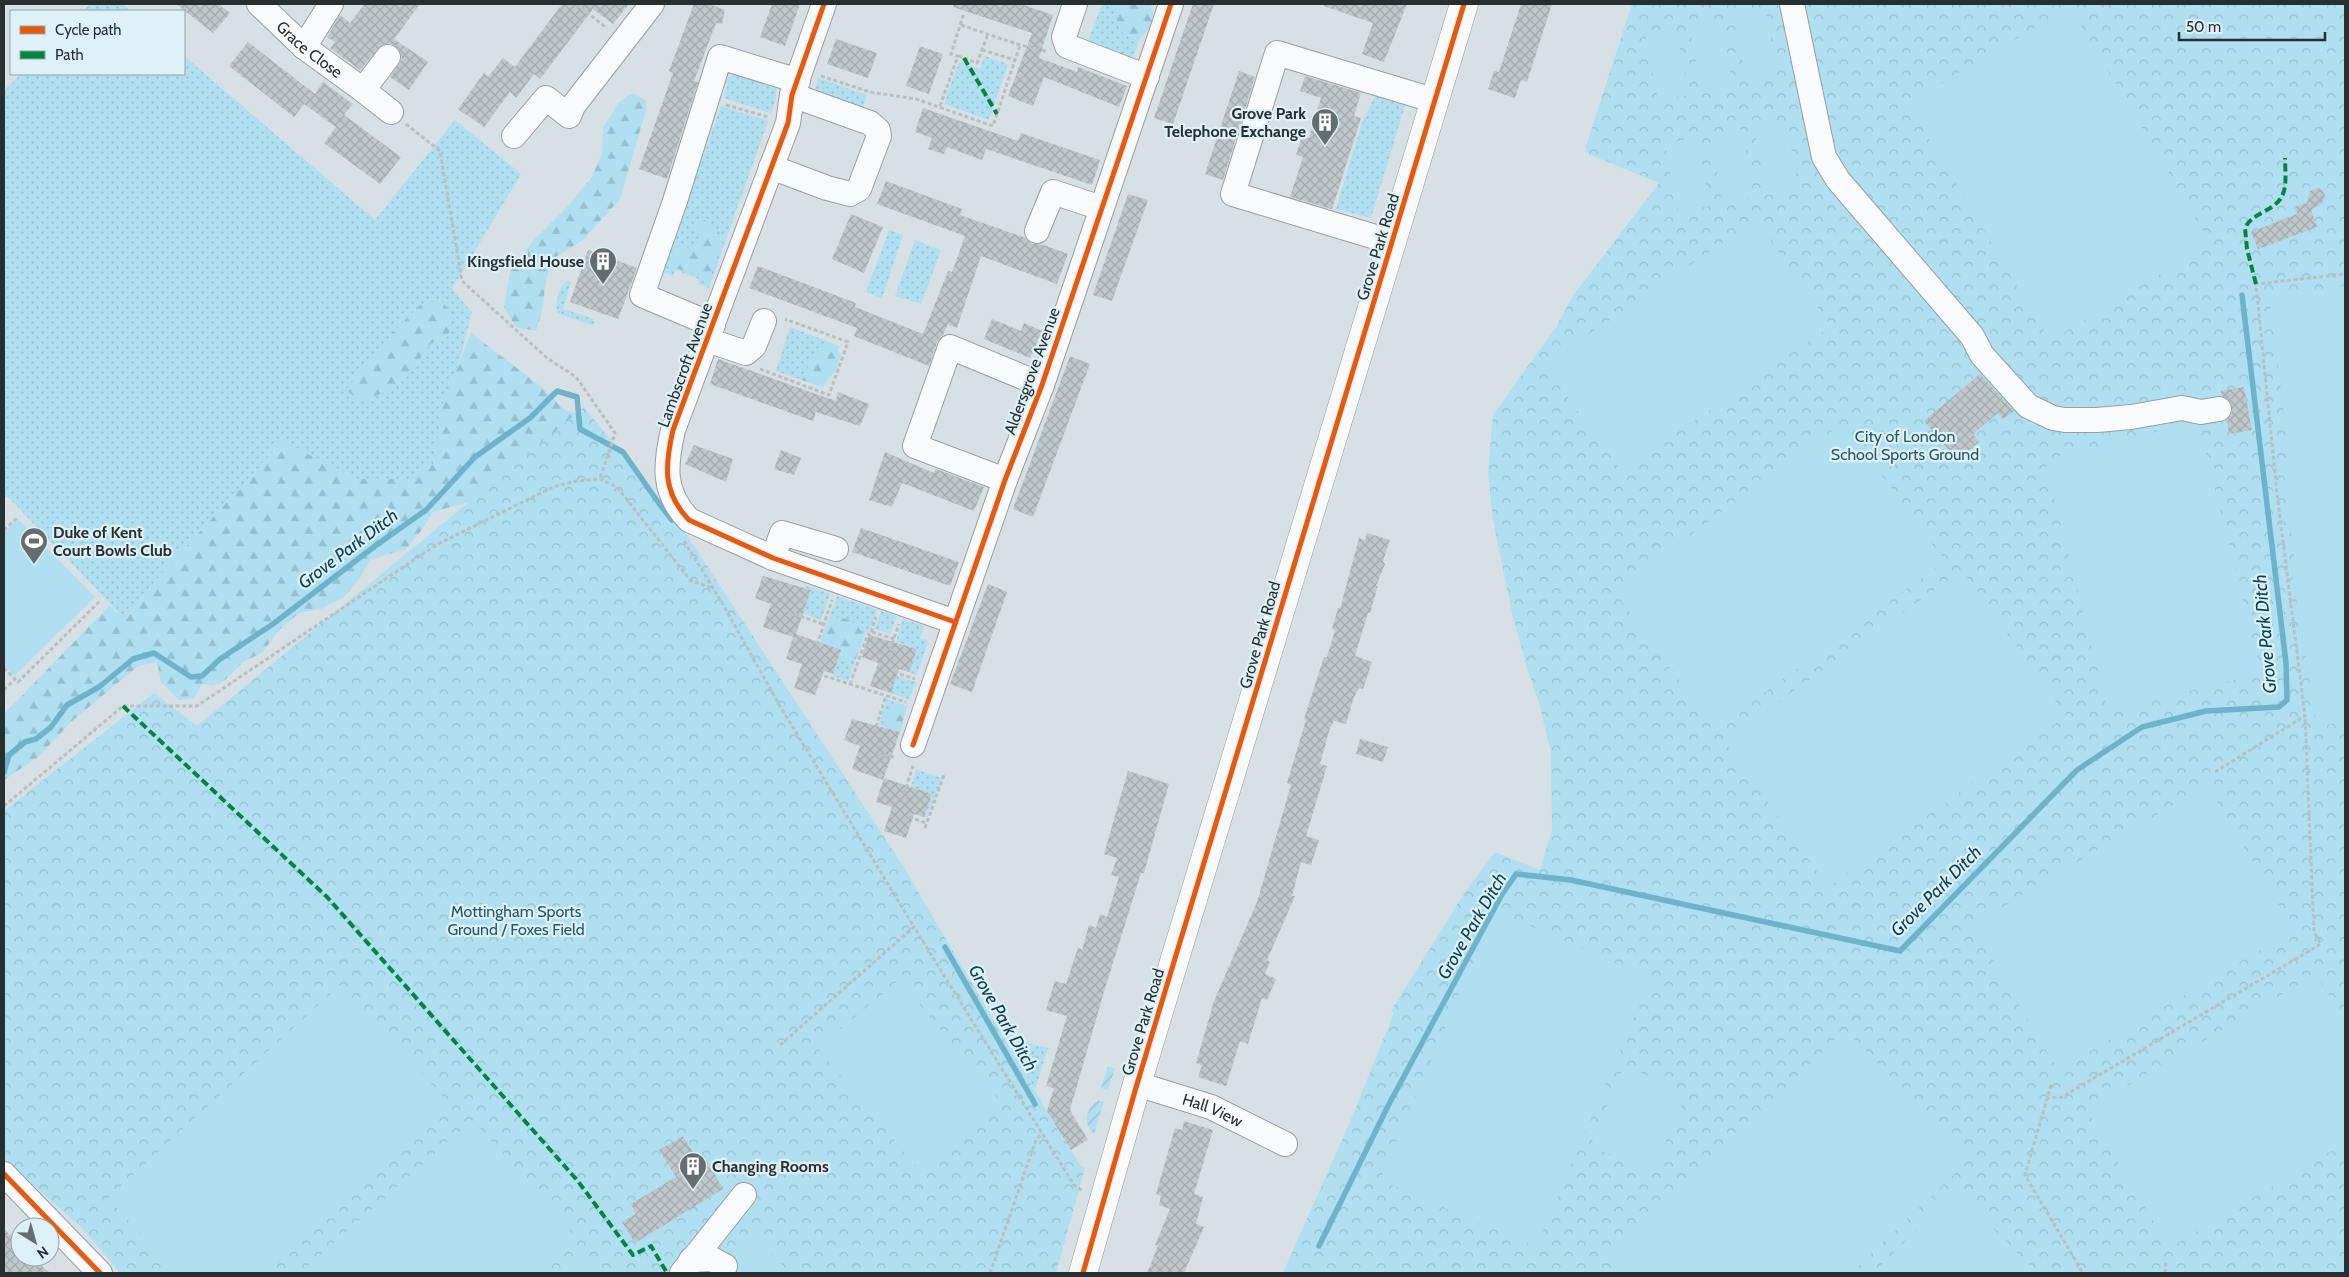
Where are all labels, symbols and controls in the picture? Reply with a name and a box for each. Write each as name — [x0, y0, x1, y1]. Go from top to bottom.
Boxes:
legend — [10, 10, 185, 75]
scale bar — [2179, 10, 2325, 42]
street label: Grace Close — [273, 17, 346, 81]
text: 50 m — [2186, 18, 2221, 36]
text: Cycle path — [55, 21, 121, 39]
text: Path — [55, 46, 84, 64]
place label: Grove Park Telephone Exchange — [1164, 104, 1306, 141]
building icon: Grove Park Telephone Exchange — [1310, 107, 1340, 146]
street label: Grove Park Road — [1353, 191, 1403, 303]
building icon: Kingsfield House — [588, 246, 618, 285]
place label: Kingsfield House — [467, 252, 584, 271]
street label: Lambscroft Avenue — [654, 300, 716, 430]
street label: Aldersgrove Avenue — [1000, 305, 1064, 437]
park label: City of London School Sports Ground — [1831, 427, 1979, 464]
water label: Grove Park Ditch — [294, 504, 402, 594]
place label: Duke of Kent Court Bowls Club — [53, 523, 172, 560]
sports icon: Duke of Kent Court Bowls Club — [19, 526, 49, 565]
water label: Grove Park Ditch — [2249, 574, 2281, 694]
street label: Grove Park Road — [1236, 579, 1284, 691]
water label: Grove Park Ditch — [1886, 841, 1986, 941]
water label: Grove Park Ditch — [1433, 869, 1511, 983]
park label: Mottingham Sports Ground / Foxes Field — [447, 902, 585, 939]
water label: Grove Park Ditch — [964, 961, 1042, 1075]
street label: Grove Park Road — [1118, 966, 1168, 1078]
street label: Hall View — [1180, 1089, 1246, 1131]
building icon: Changing Rooms — [678, 1151, 708, 1190]
place label: Changing Rooms — [712, 1157, 829, 1176]
north arrow — [10, 1217, 60, 1267]
text: N — [33, 1242, 52, 1263]

